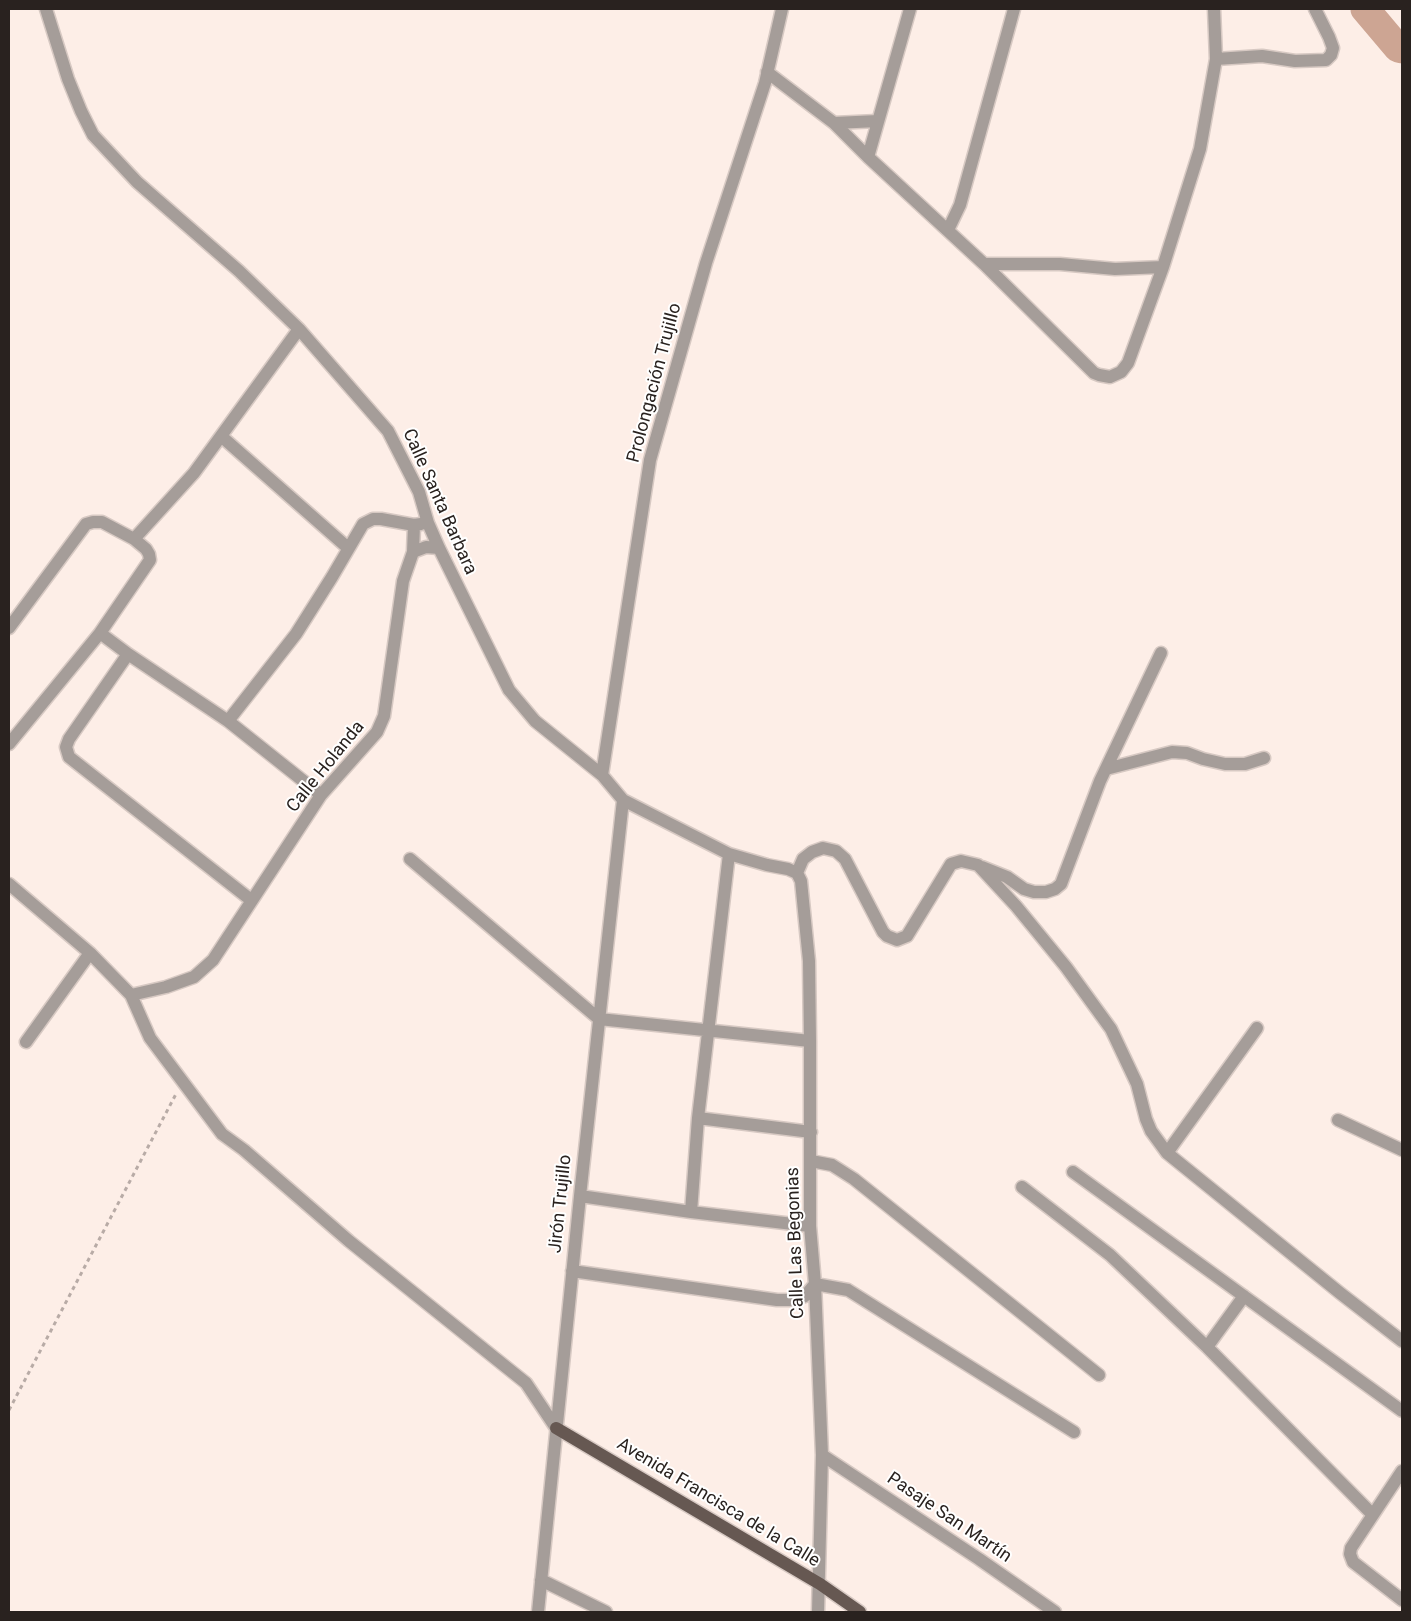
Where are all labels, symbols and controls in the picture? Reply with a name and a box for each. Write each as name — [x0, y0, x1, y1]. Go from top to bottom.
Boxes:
street label: Prolongación Trujillo — [623, 301, 687, 465]
street label: Calle Santa Barbara — [397, 426, 481, 578]
street label: Calle Holanda — [283, 717, 369, 817]
street label: Jirón Trujillo — [545, 1154, 577, 1254]
street label: Calle Las Begonias — [783, 1167, 809, 1319]
street label: Avenida Francisca de la Calle — [613, 1434, 823, 1572]
street label: Pasaje San Martín — [883, 1468, 1015, 1568]

